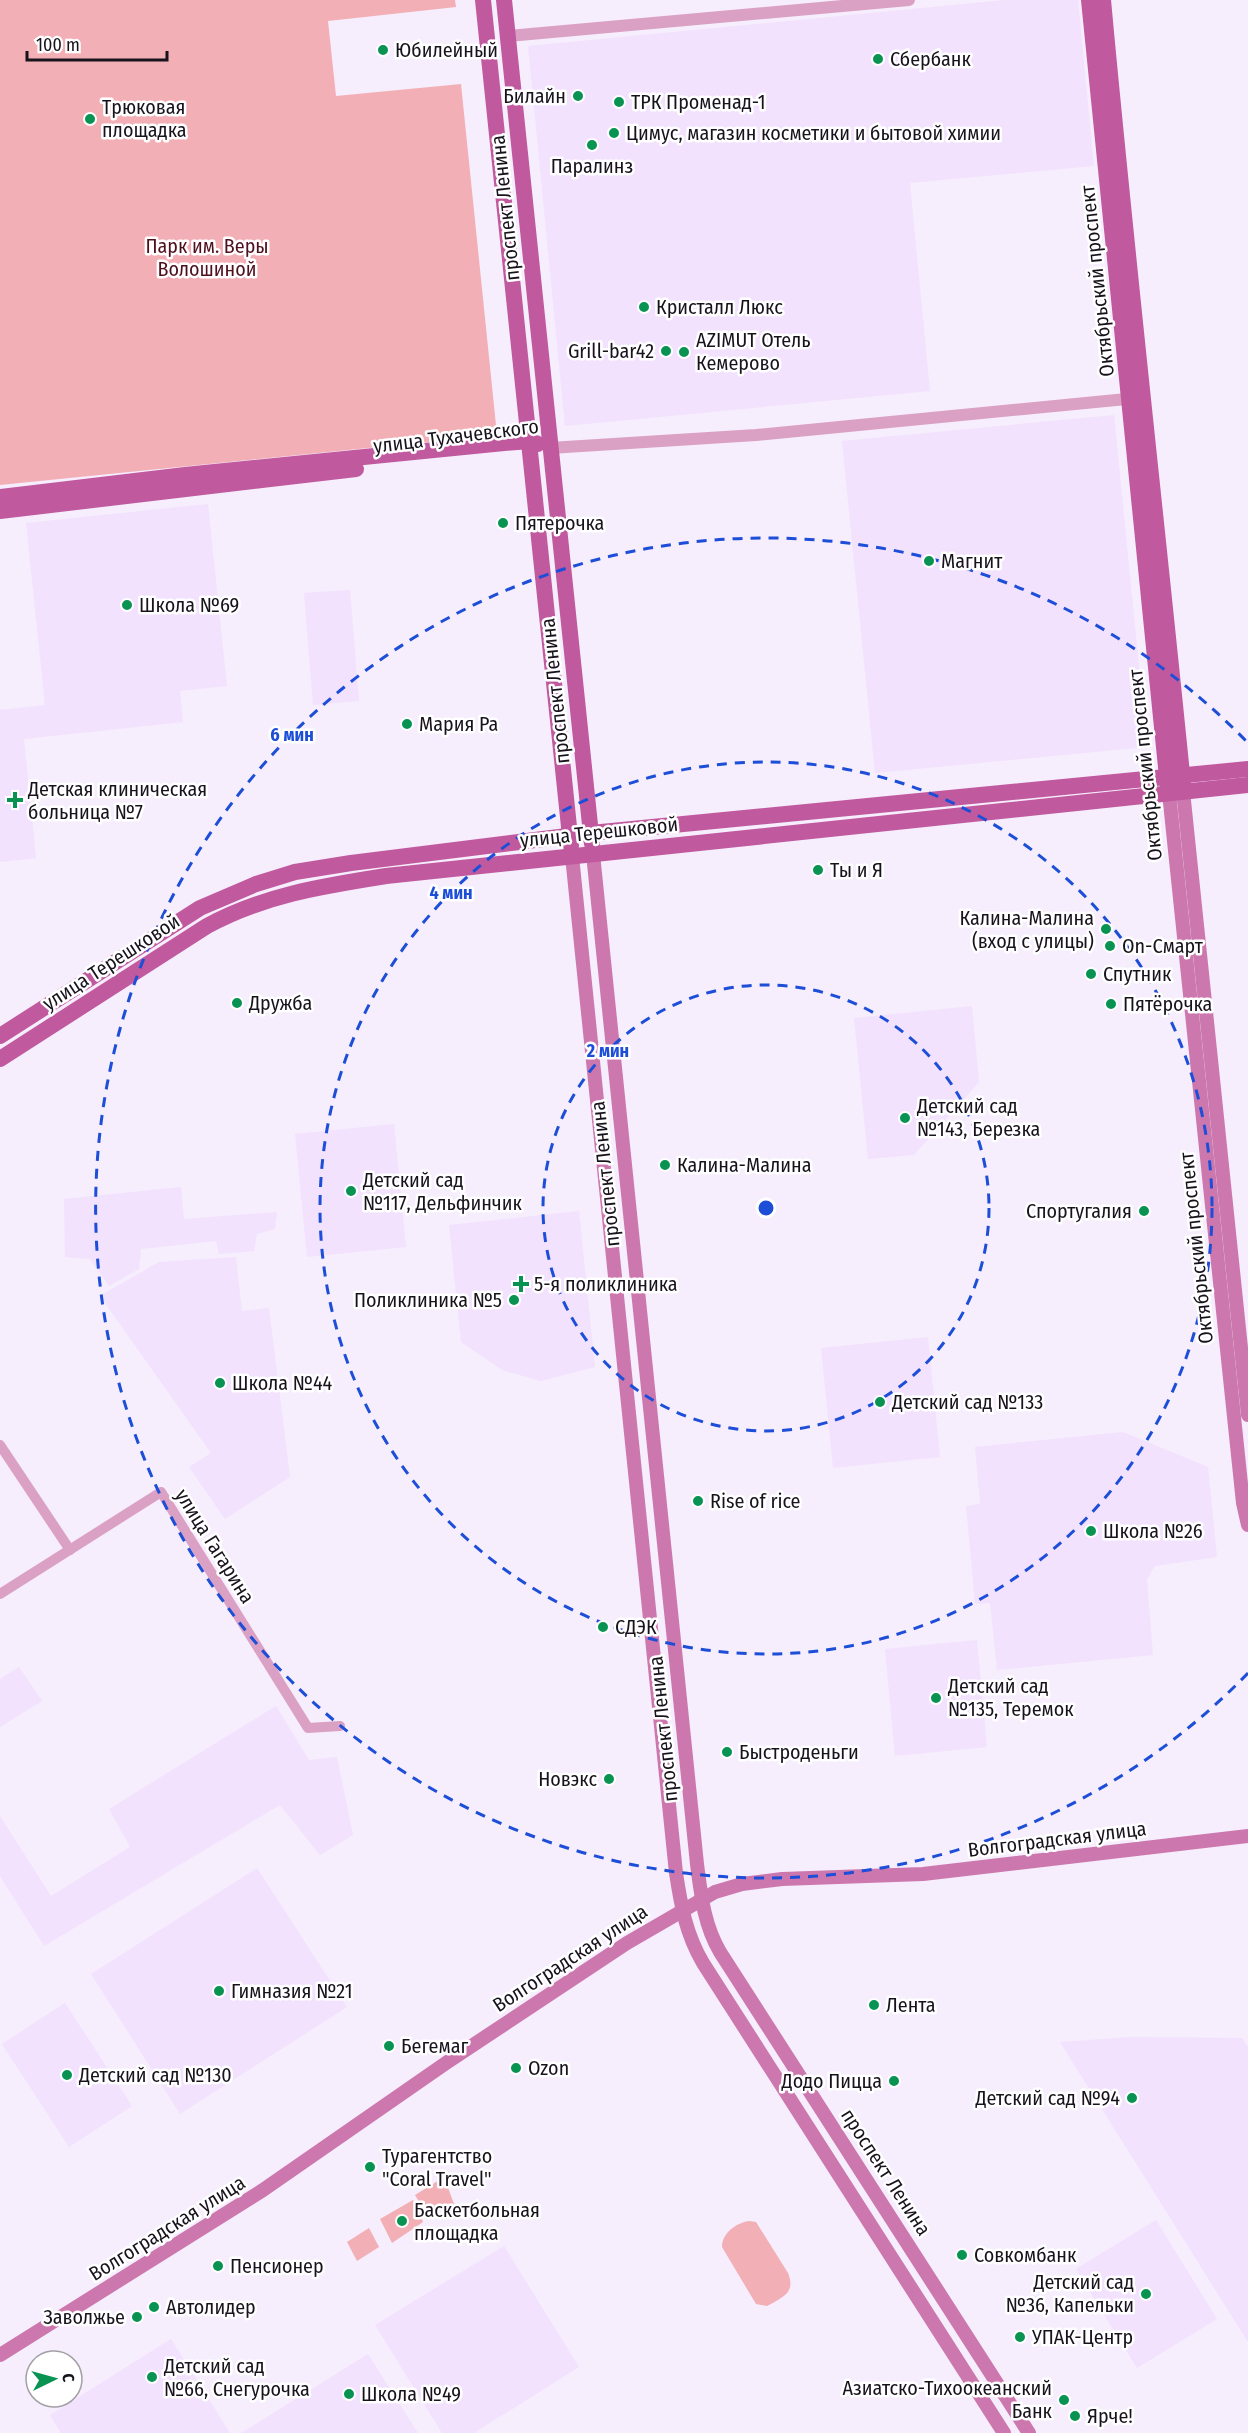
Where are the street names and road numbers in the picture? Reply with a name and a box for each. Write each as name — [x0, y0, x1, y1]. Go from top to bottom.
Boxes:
street label: проспект Ленина — [485, 134, 525, 282]
street label: Октябрьский проспект — [1075, 183, 1119, 378]
street label: улица Тухачевского — [372, 414, 540, 458]
street label: проспект Ленина — [535, 617, 575, 765]
street label: Октябрьский проспект — [1123, 667, 1167, 862]
street label: улица Терешковой — [519, 812, 679, 852]
street label: улица Терешковой — [38, 909, 184, 1015]
street label: проспект Ленина — [585, 1100, 625, 1248]
street label: Октябрьский проспект — [1174, 1150, 1218, 1345]
street label: улица Гагарина — [170, 1484, 260, 1608]
street label: проспект Ленина — [643, 1655, 683, 1803]
street label: Волгоградская улица — [966, 1816, 1148, 1862]
street label: Волгоградская улица — [488, 1899, 652, 2017]
street label: проспект Ленина — [836, 2104, 936, 2240]
street label: Волгоградская улица — [85, 2170, 249, 2286]

